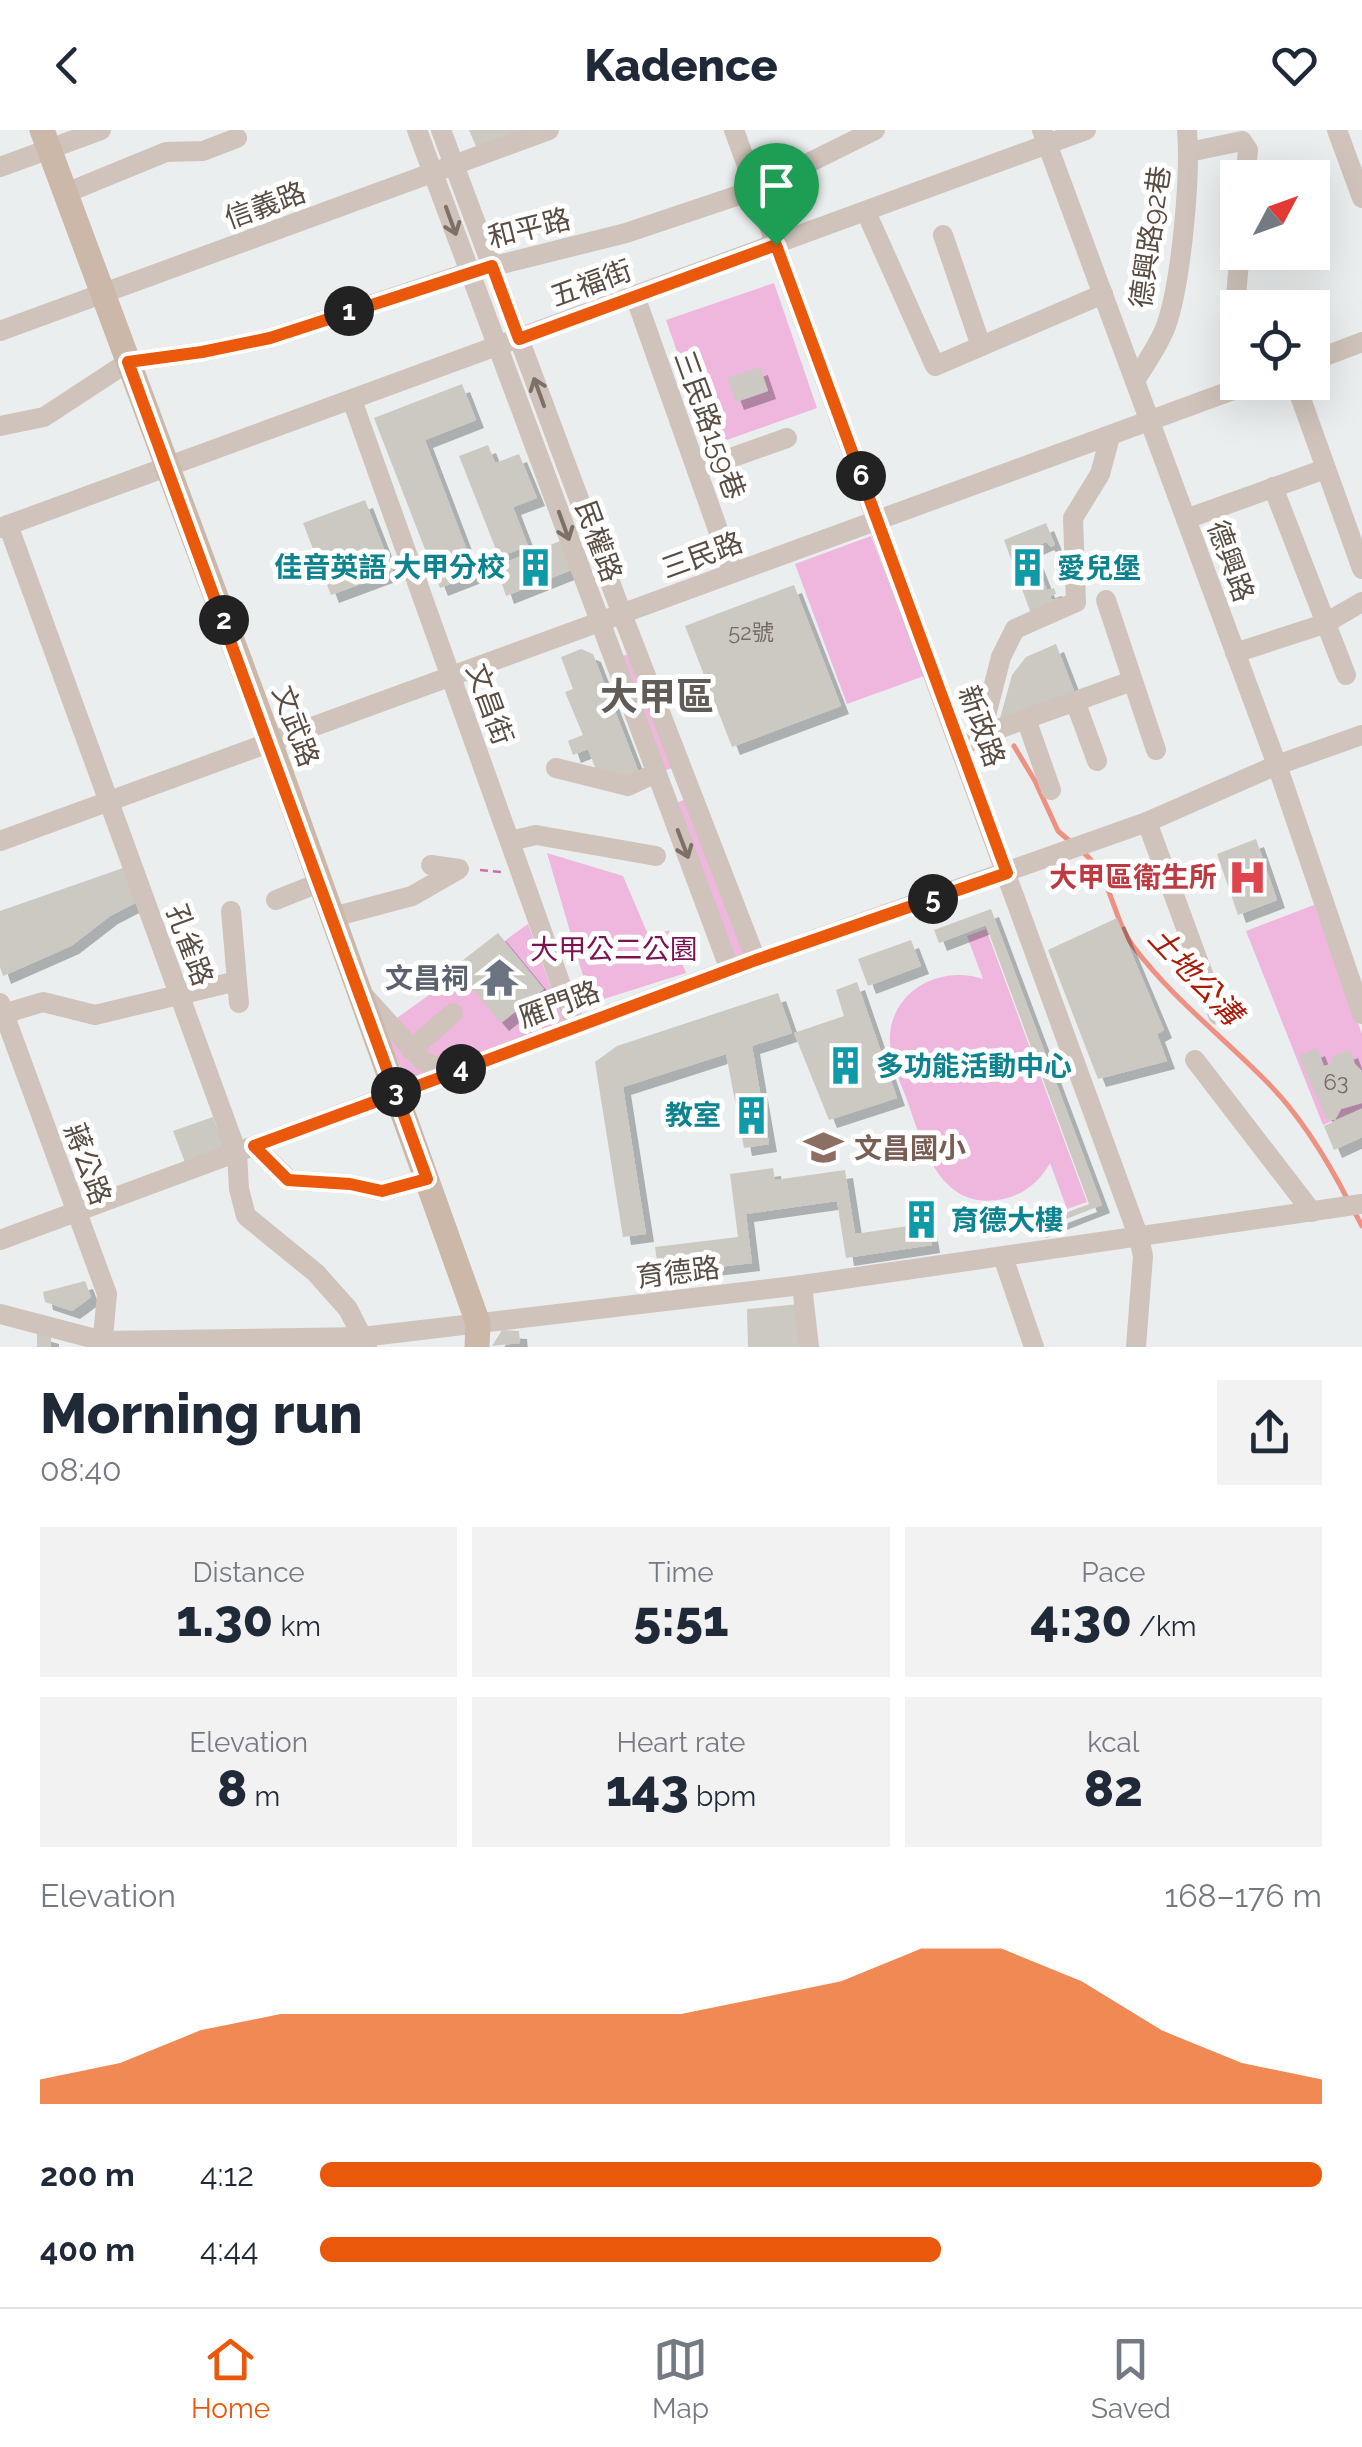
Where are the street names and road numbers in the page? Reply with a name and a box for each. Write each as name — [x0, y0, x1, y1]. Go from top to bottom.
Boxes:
street label: 德興路92巷 — [1124, 164, 1177, 310]
street label: 信義路 — [220, 176, 310, 235]
street label: 和平路 — [484, 202, 574, 255]
street label: 五福街 — [546, 254, 636, 313]
street label: 三民路159巷 — [667, 346, 752, 504]
street label: 民權路 — [569, 496, 628, 586]
street label: 德興路 — [1201, 516, 1260, 606]
street label: 三民路 — [657, 526, 747, 585]
street label: 文昌街 — [460, 659, 519, 749]
street label: 文武路 — [266, 681, 325, 771]
street label: 新政路 — [952, 681, 1011, 771]
street label: 孔雀路 — [160, 900, 219, 990]
street label: 雁門路 — [514, 975, 604, 1034]
street label: 蔣公路 — [58, 1119, 117, 1209]
street label: 育德路 — [634, 1251, 722, 1294]

